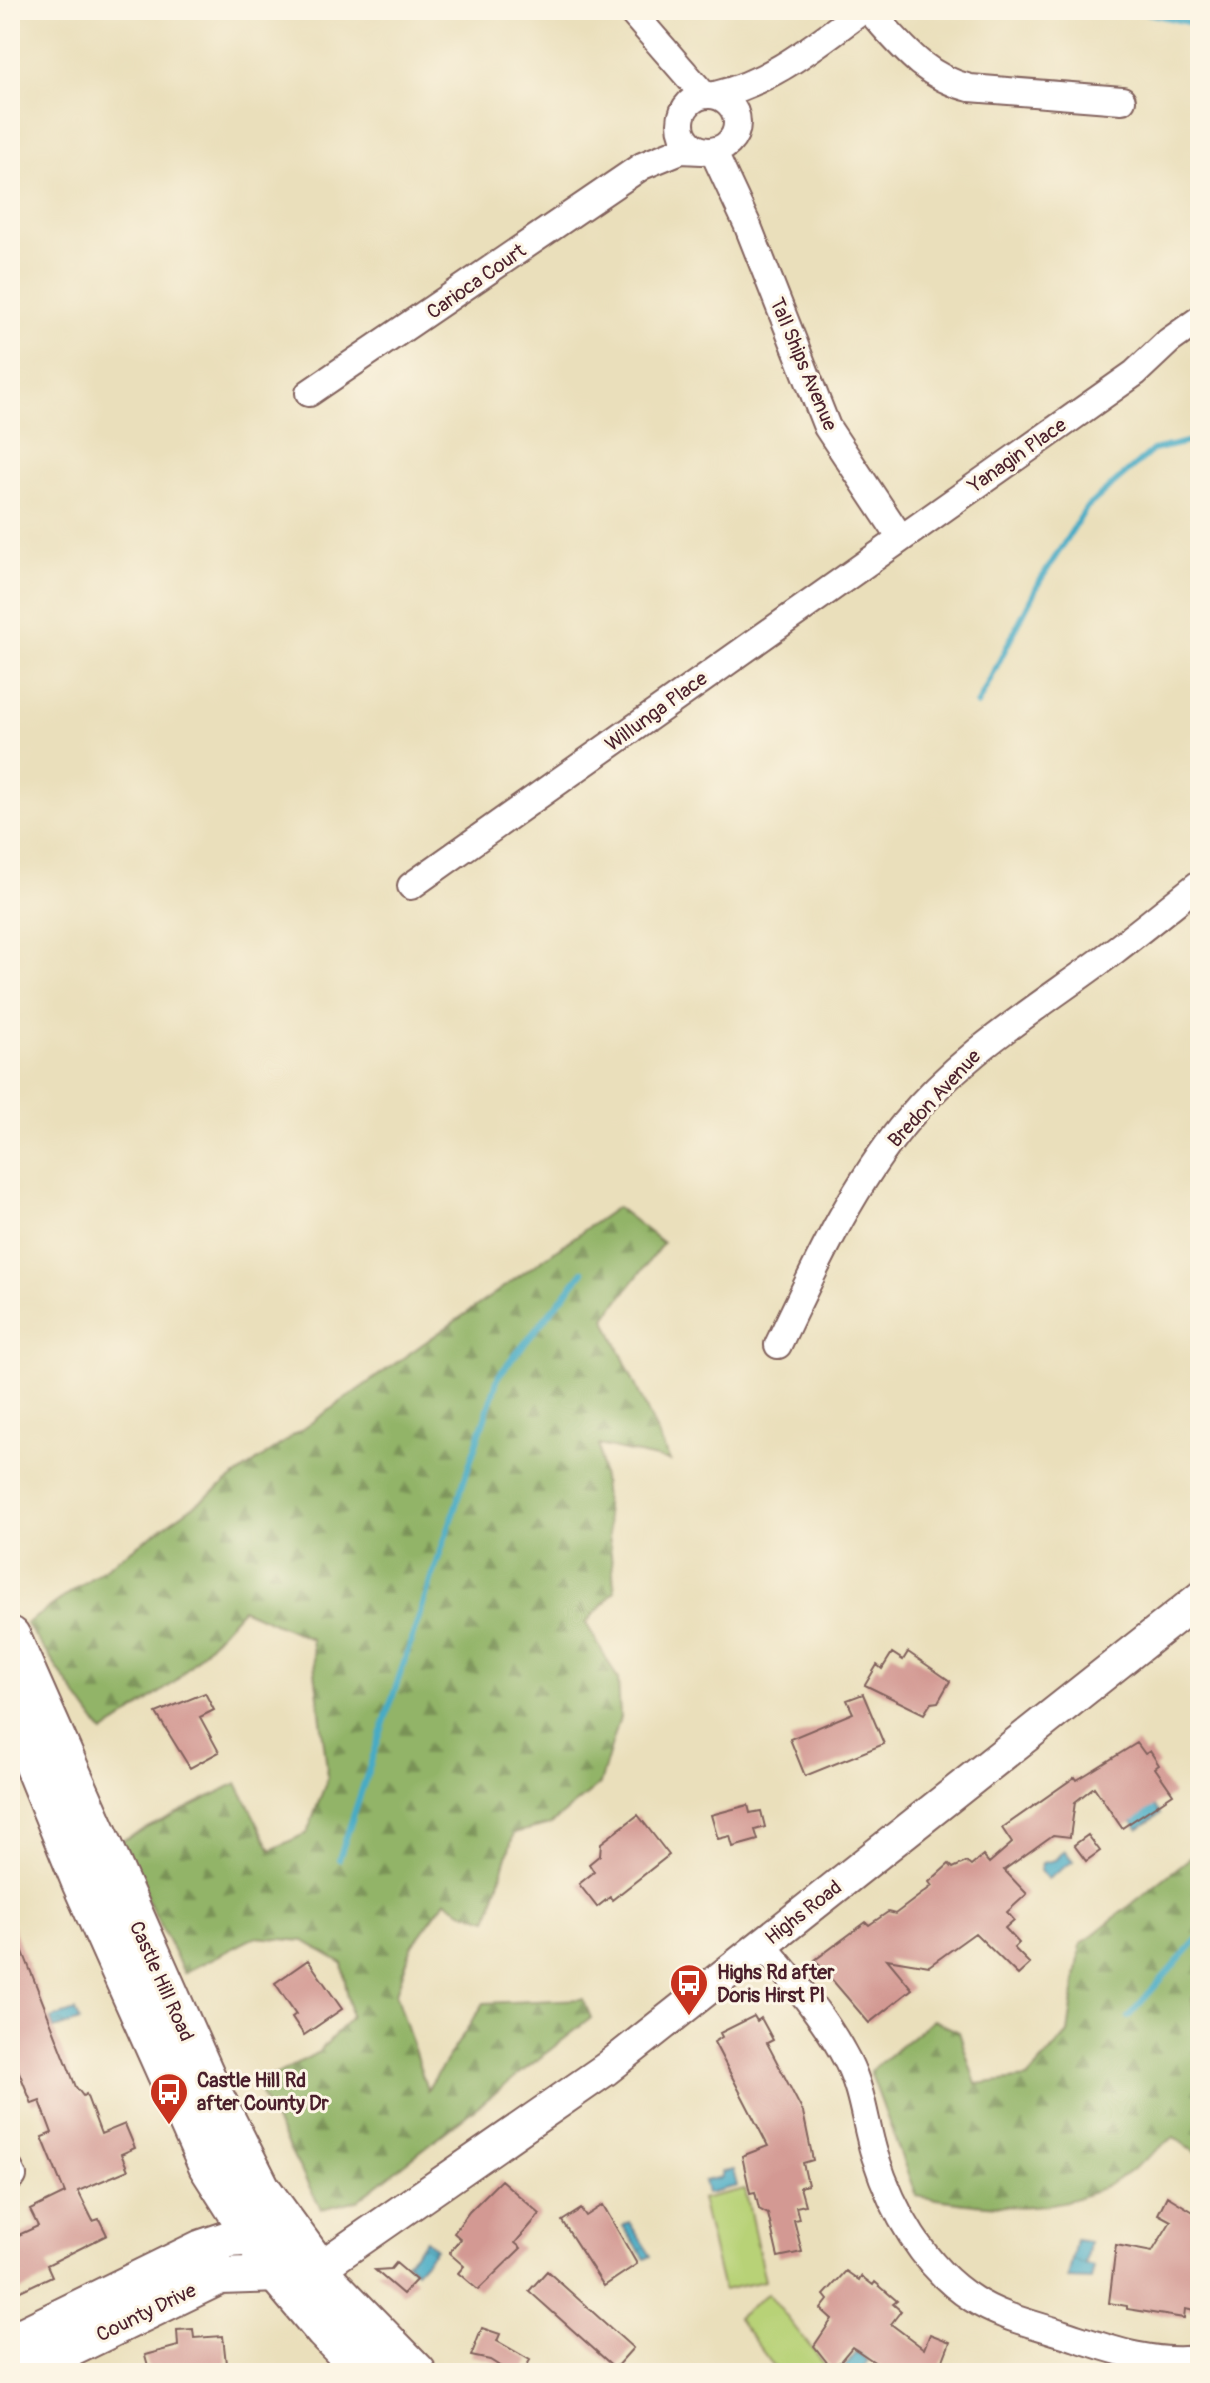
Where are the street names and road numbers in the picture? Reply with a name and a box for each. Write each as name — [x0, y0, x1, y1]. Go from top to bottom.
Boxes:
street label: Carioca Court — [422, 238, 531, 325]
street label: Tall Ships Avenue — [764, 294, 843, 435]
street label: Yanagin Place — [962, 412, 1071, 499]
street label: Willunga Place — [600, 666, 712, 757]
street label: Bredon Avenue — [883, 1044, 986, 1153]
street label: Highs Road — [760, 1875, 847, 1950]
street label: Castle Hill Road — [124, 1917, 199, 2045]
street label: County Drive — [92, 2278, 200, 2347]

